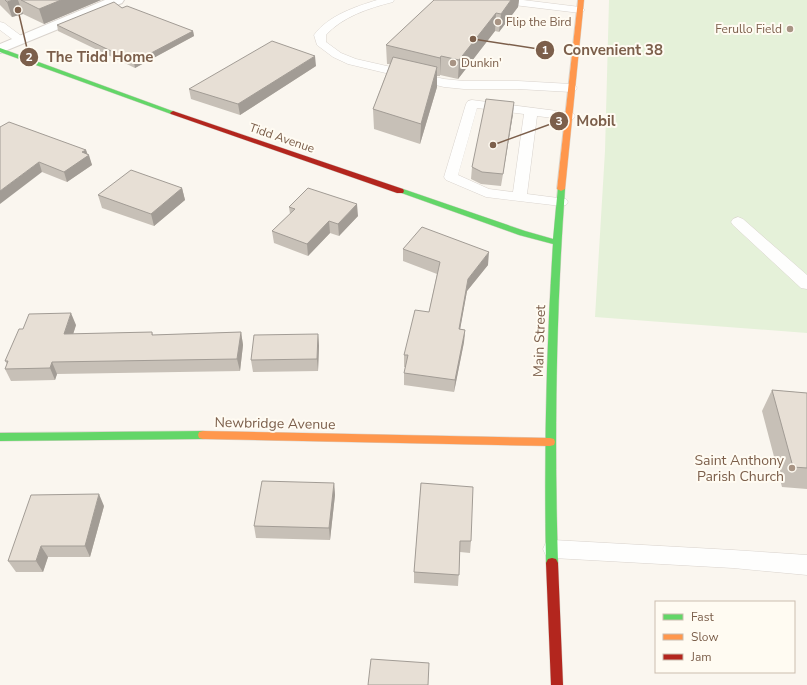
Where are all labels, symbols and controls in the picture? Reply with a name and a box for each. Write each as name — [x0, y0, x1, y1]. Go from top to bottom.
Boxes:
place label: Flip the Bird — [506, 14, 572, 30]
marker: Flip the Bird — [493, 17, 503, 27]
place label: Ferullo Field — [715, 21, 782, 37]
marker: Ferullo Field — [785, 24, 795, 34]
callout: Convenient 38 — [535, 37, 671, 64]
text: Convenient 38 — [563, 40, 663, 60]
text: 1 — [541, 42, 549, 58]
callout: The Tidd Home — [19, 44, 162, 71]
text: The Tidd Home — [47, 47, 153, 67]
text: 2 — [25, 49, 33, 65]
place label: Dunkin' — [461, 55, 502, 71]
marker: Dunkin' — [448, 58, 458, 68]
callout: Mobil — [549, 107, 624, 134]
text: Mobil — [576, 111, 616, 131]
text: 3 — [555, 113, 563, 129]
street label: Tidd Avenue — [247, 119, 317, 157]
street label: Main Street — [529, 304, 550, 378]
street label: Newbridge Avenue — [214, 413, 336, 434]
place label: Saint Anthony Parish Church — [694, 451, 785, 486]
marker: Saint Anthony Parish Church — [787, 463, 797, 473]
legend — [655, 601, 795, 673]
text: Fast — [691, 609, 714, 625]
text: Slow — [691, 629, 719, 645]
text: Jam — [690, 649, 712, 665]

